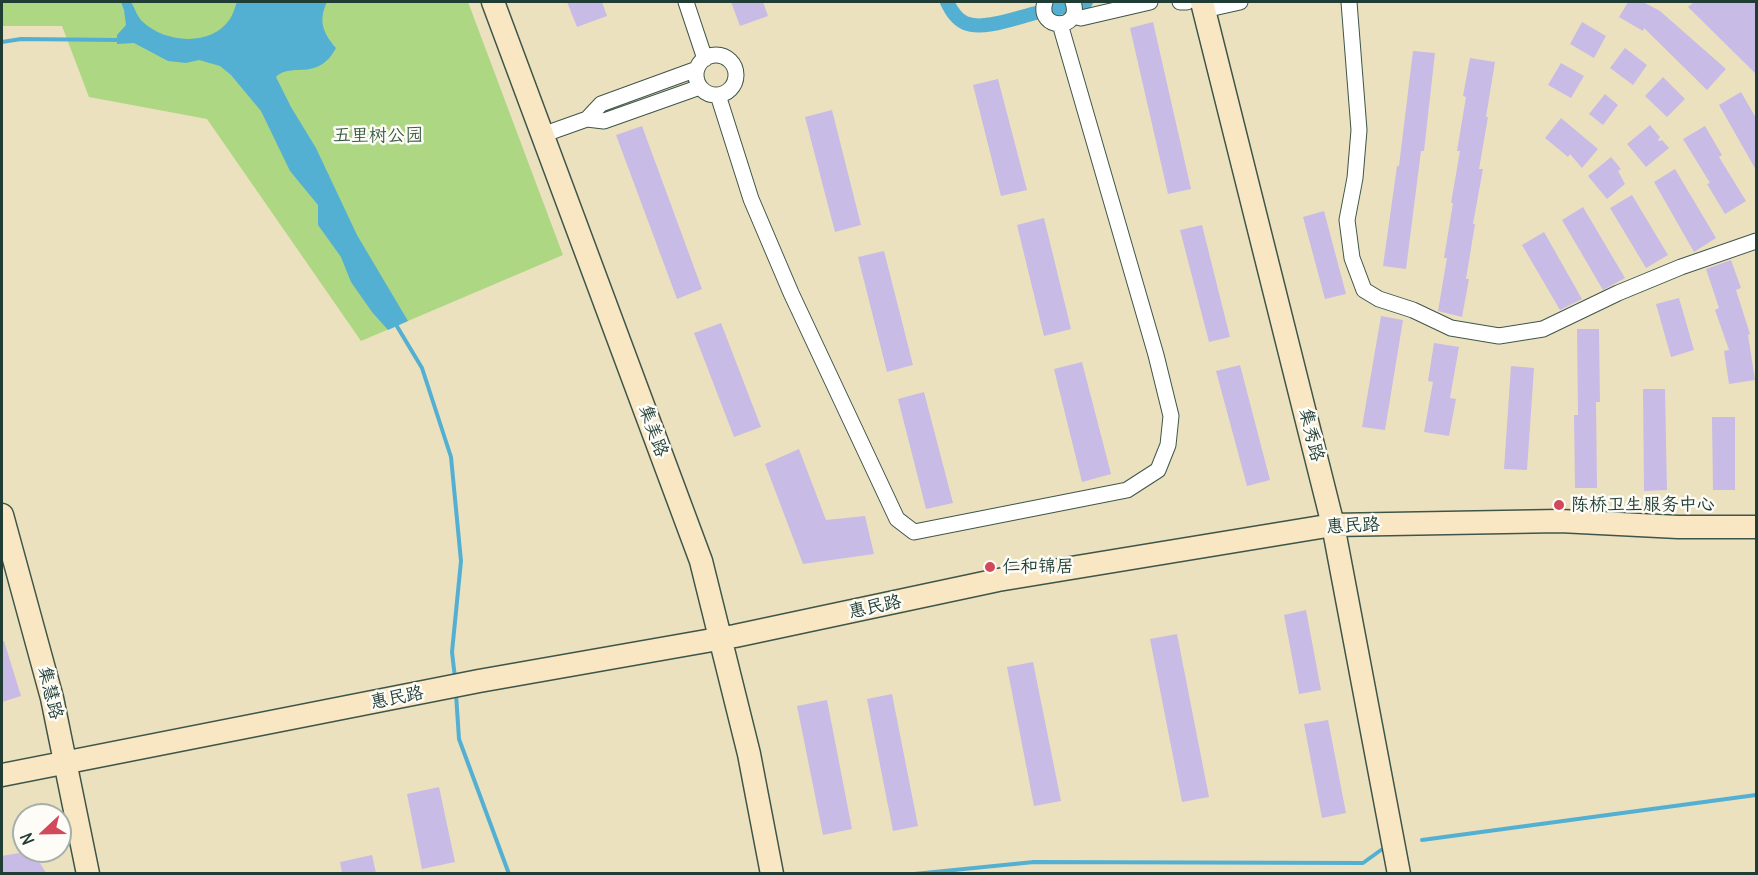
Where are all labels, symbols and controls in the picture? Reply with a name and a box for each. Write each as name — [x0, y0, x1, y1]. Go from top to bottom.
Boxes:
park label: 五里树公园 — [333, 125, 423, 147]
street label: 集美路 — [634, 402, 672, 460]
street label: 集秀路 — [1294, 406, 1328, 464]
place label: 陈桥卫生服务中心 — [1571, 494, 1715, 516]
marker: 陈桥卫生服务中心 — [1552, 498, 1566, 512]
street label: 惠民路 — [1325, 514, 1381, 538]
place label: 仁和锦居 — [1002, 556, 1074, 578]
marker: 仁和锦居 — [983, 560, 997, 574]
street label: 惠民路 — [846, 591, 904, 623]
street label: 集慧路 — [33, 664, 67, 722]
street label: 惠民路 — [368, 682, 426, 714]
north arrow — [12, 803, 72, 863]
text: N — [16, 830, 39, 848]

